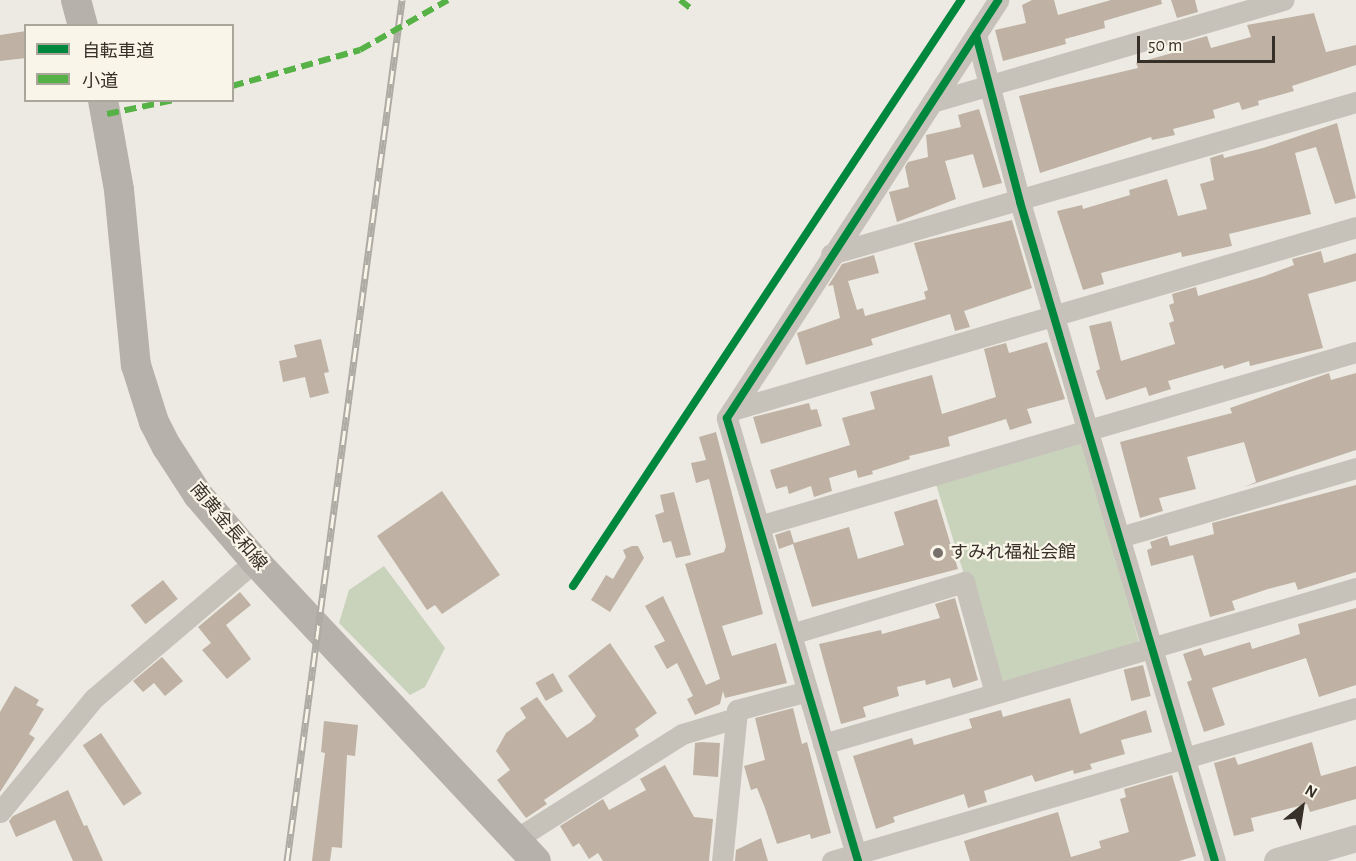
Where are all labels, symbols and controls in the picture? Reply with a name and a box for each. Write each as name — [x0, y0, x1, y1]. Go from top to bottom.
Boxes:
legend — [24, 24, 234, 102]
scale bar — [1140, 24, 1278, 62]
text: 50 m — [1148, 37, 1182, 55]
text: 自転車道 — [82, 43, 154, 61]
text: 小道 — [82, 73, 118, 91]
street label: 南黄金長和線 — [185, 479, 271, 575]
place label: すみれ福祉会館 — [950, 542, 1076, 564]
marker: すみれ福祉会館 — [931, 546, 945, 560]
north arrow — [1272, 777, 1332, 837]
text: N — [1302, 782, 1320, 801]

